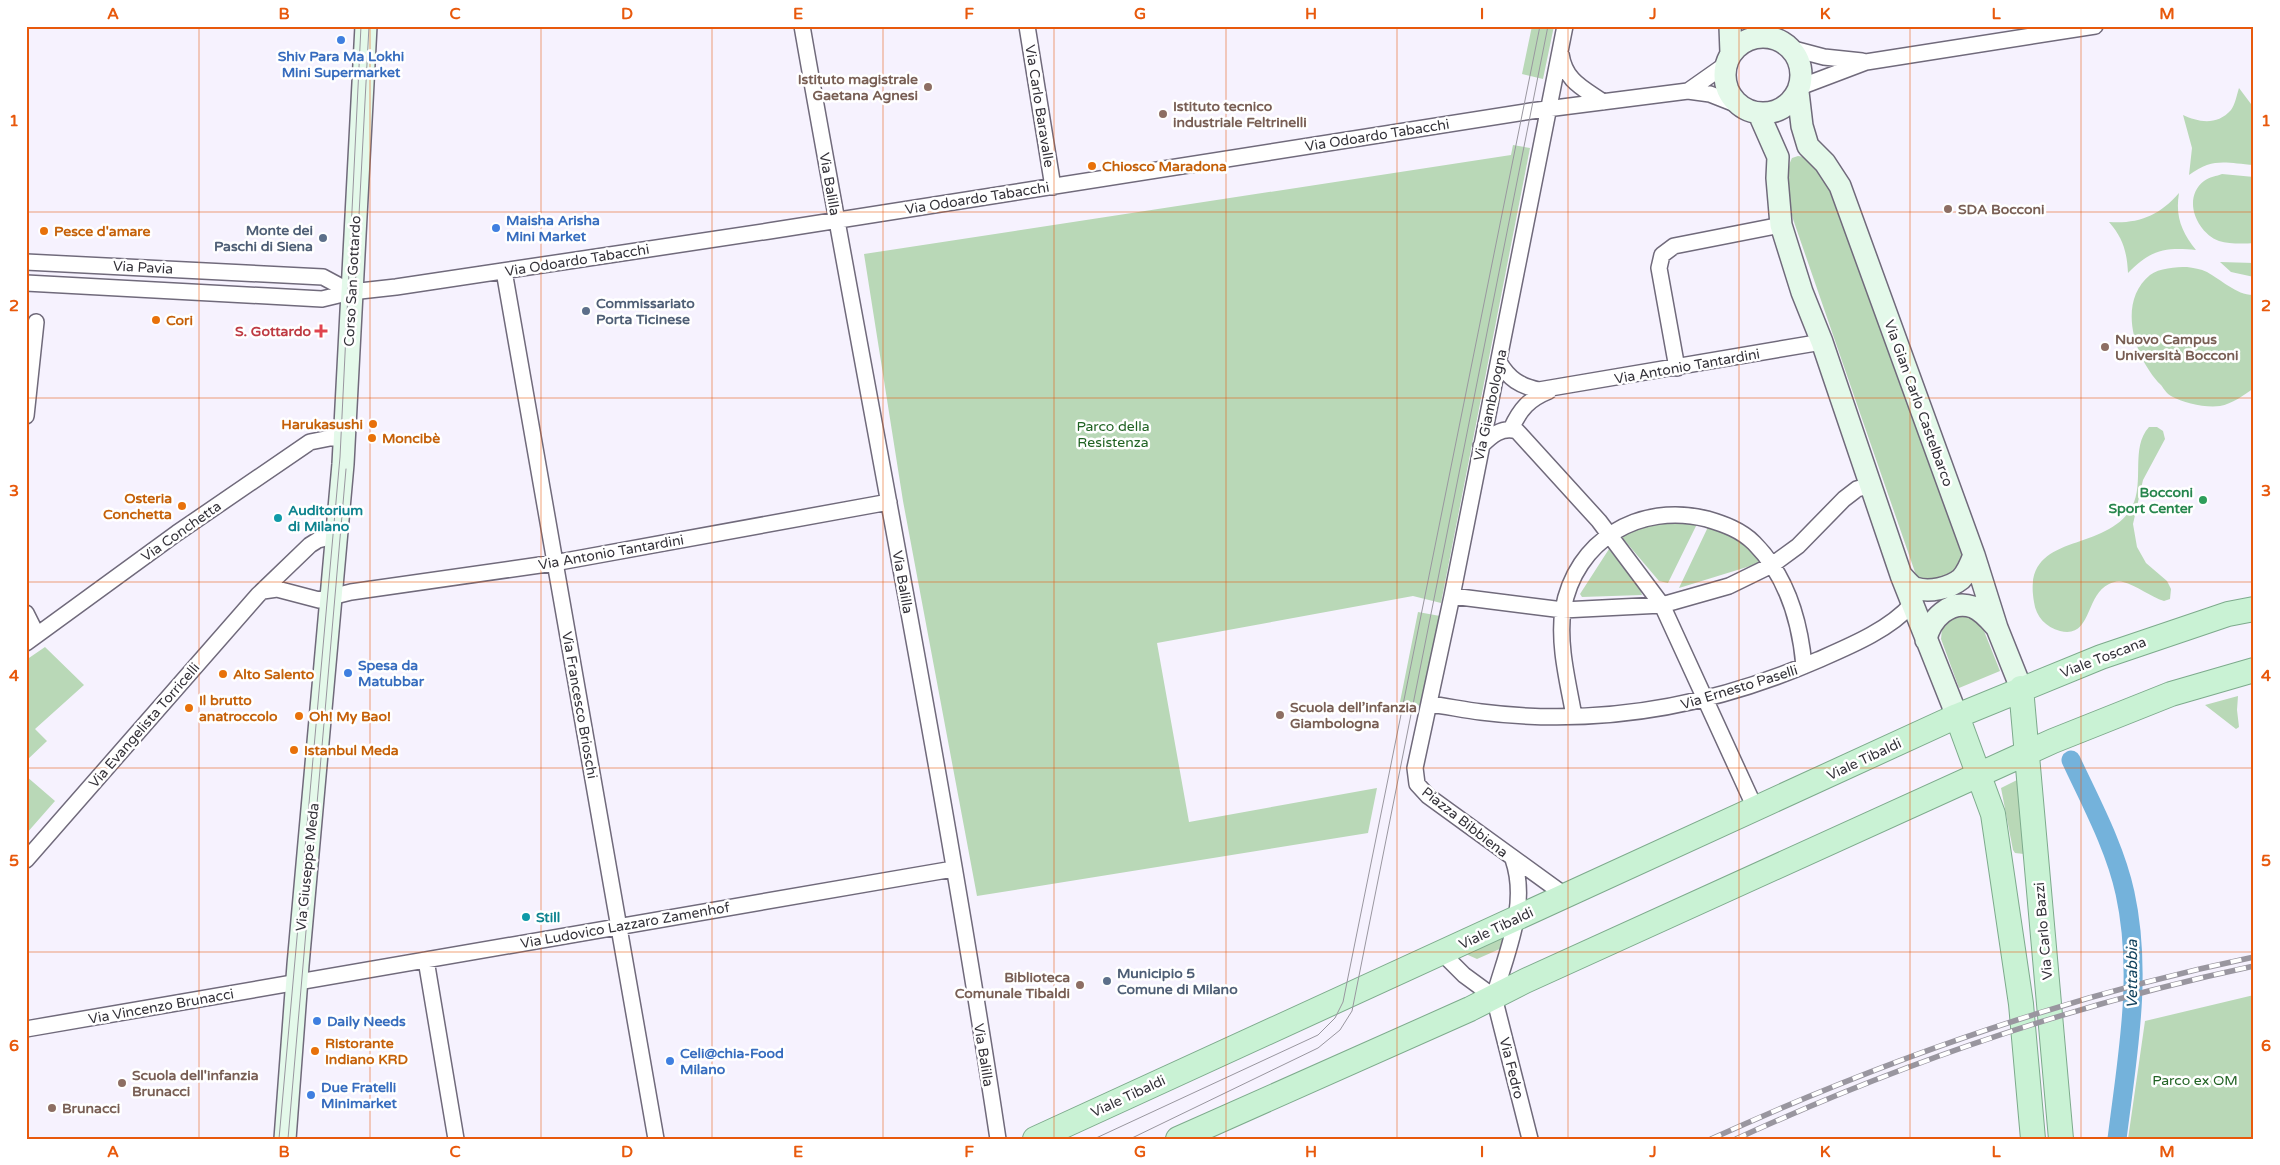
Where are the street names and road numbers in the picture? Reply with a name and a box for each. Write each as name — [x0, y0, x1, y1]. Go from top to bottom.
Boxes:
street label: Via Carlo Baravalle — [1021, 44, 1058, 169]
street label: Via Odoardo Tabacchi — [1304, 116, 1450, 155]
street label: Via Balilla — [816, 151, 843, 217]
street label: Via Odoardo Tabacchi — [904, 179, 1050, 218]
street label: Corso San Gottardo — [341, 215, 364, 347]
street label: Via Odoardo Tabacchi — [504, 241, 650, 280]
street label: Via Pavia — [112, 257, 173, 278]
street label: Via Gian Carlo Castelbarco — [1880, 318, 1957, 489]
street label: Via Antonio Tantardini — [1613, 345, 1761, 388]
street label: Via Giambologna — [1470, 348, 1511, 463]
street label: Via Conchetta — [138, 498, 224, 565]
street label: Via Antonio Tantardini — [537, 531, 685, 574]
street label: Via Balilla — [889, 549, 916, 615]
street label: Via Francesco Brioschi — [558, 630, 601, 780]
street label: Viale Toscana — [2058, 633, 2149, 682]
street label: Via Evangelista Torricelli — [85, 659, 203, 791]
street label: Via Ernesto Paselli — [1679, 662, 1800, 713]
street label: Viale Tibaldi — [1824, 735, 1904, 784]
street label: Piazza Bibbiena — [1418, 783, 1511, 861]
street label: Via Giuseppe Meda — [292, 802, 323, 932]
street label: Via Carlo Bazzi — [2031, 881, 2056, 981]
street label: Via Ludovico Lazzaro Zamenhof — [519, 899, 732, 952]
street label: Viale Tibaldi — [1456, 904, 1536, 953]
street label: Via Vincenzo Brunacci — [87, 985, 235, 1028]
street label: Via Balilla — [970, 1022, 997, 1088]
street label: Via Fedro — [1496, 1036, 1527, 1101]
street label: Viale Tibaldi — [1088, 1072, 1168, 1121]

